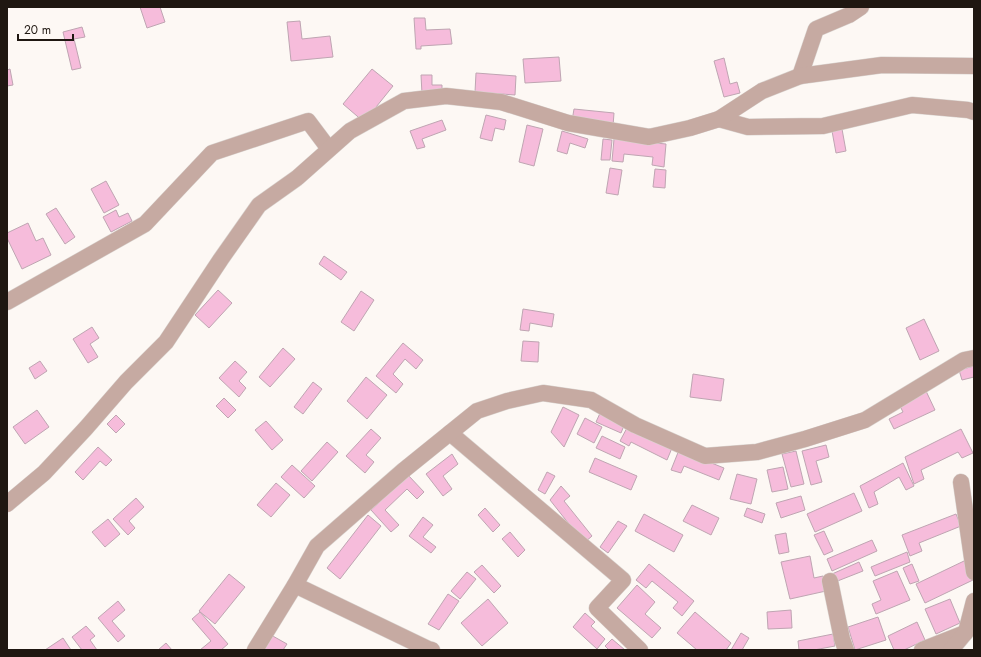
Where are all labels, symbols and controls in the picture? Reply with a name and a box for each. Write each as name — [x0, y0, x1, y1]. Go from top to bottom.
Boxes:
scale bar — [18, 16, 73, 42]
text: 20 m — [24, 21, 51, 39]

